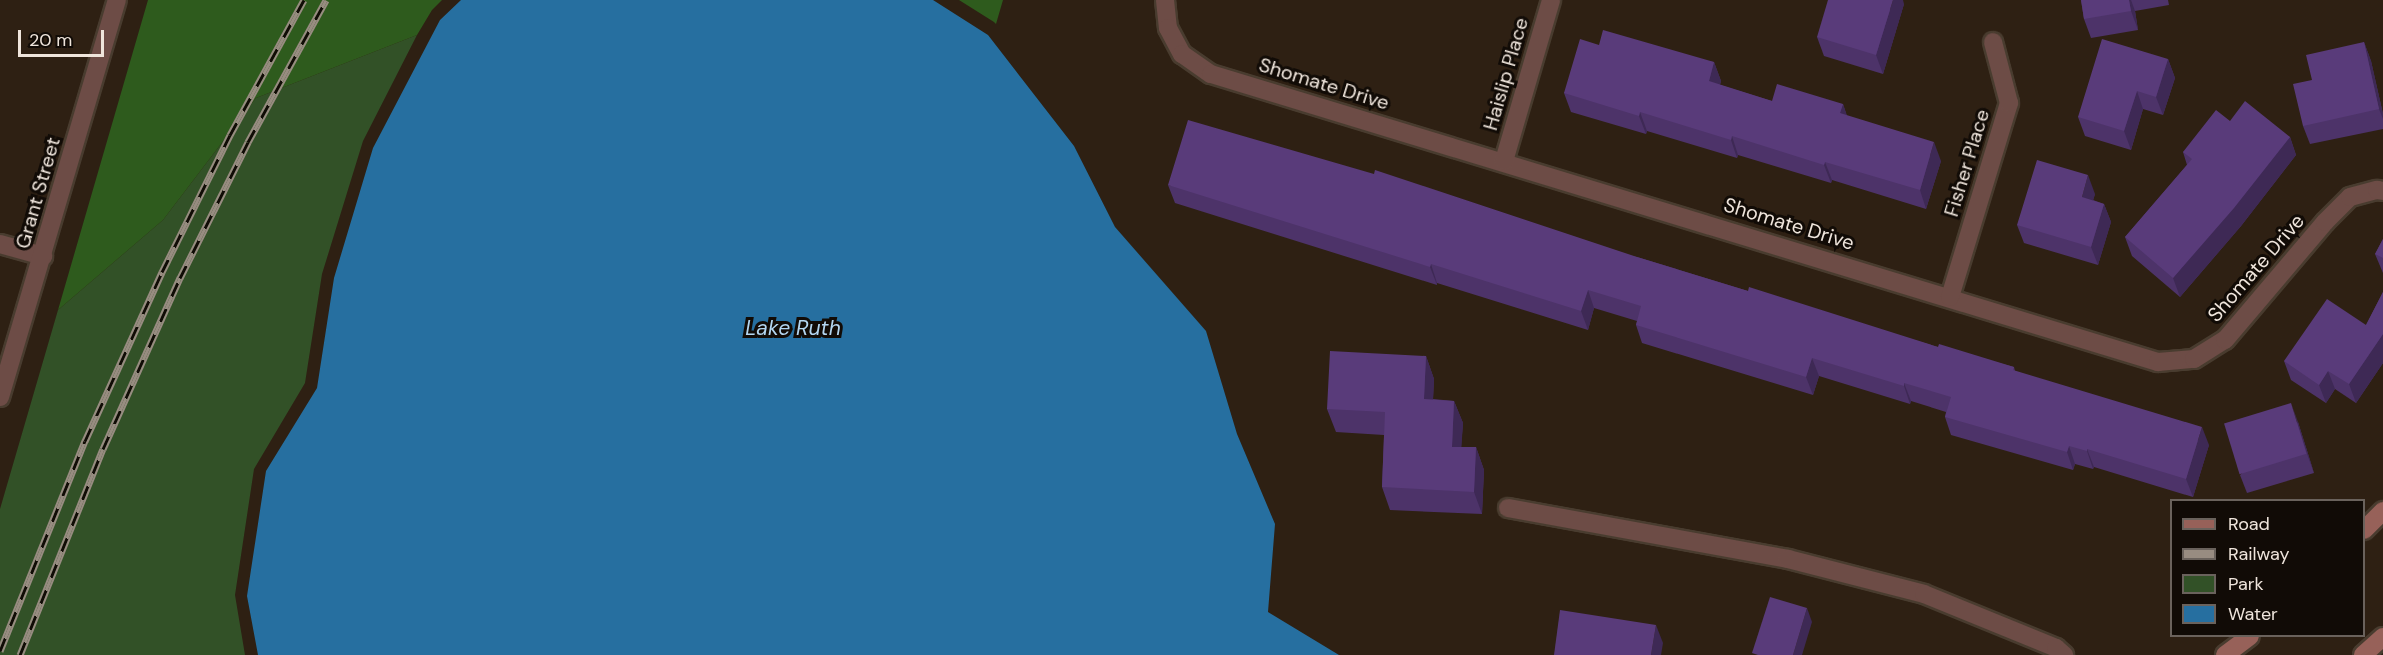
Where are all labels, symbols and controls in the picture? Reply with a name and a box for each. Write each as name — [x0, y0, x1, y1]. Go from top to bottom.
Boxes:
street label: Haislip Place — [1478, 15, 1534, 133]
scale bar — [21, 18, 106, 56]
text: 20 m — [29, 28, 72, 52]
street label: Shomate Drive — [1256, 53, 1392, 115]
street label: Fisher Place — [1939, 106, 1995, 220]
street label: Grant Street — [11, 135, 65, 251]
street label: Shomate Drive — [1721, 193, 1857, 255]
street label: Shomate Drive — [2203, 209, 2309, 327]
water label: Lake Ruth — [745, 315, 841, 341]
legend — [2170, 499, 2365, 637]
text: Road — [2228, 512, 2270, 536]
text: Railway — [2228, 542, 2290, 566]
text: Park — [2228, 572, 2264, 596]
text: Water — [2228, 602, 2278, 626]

